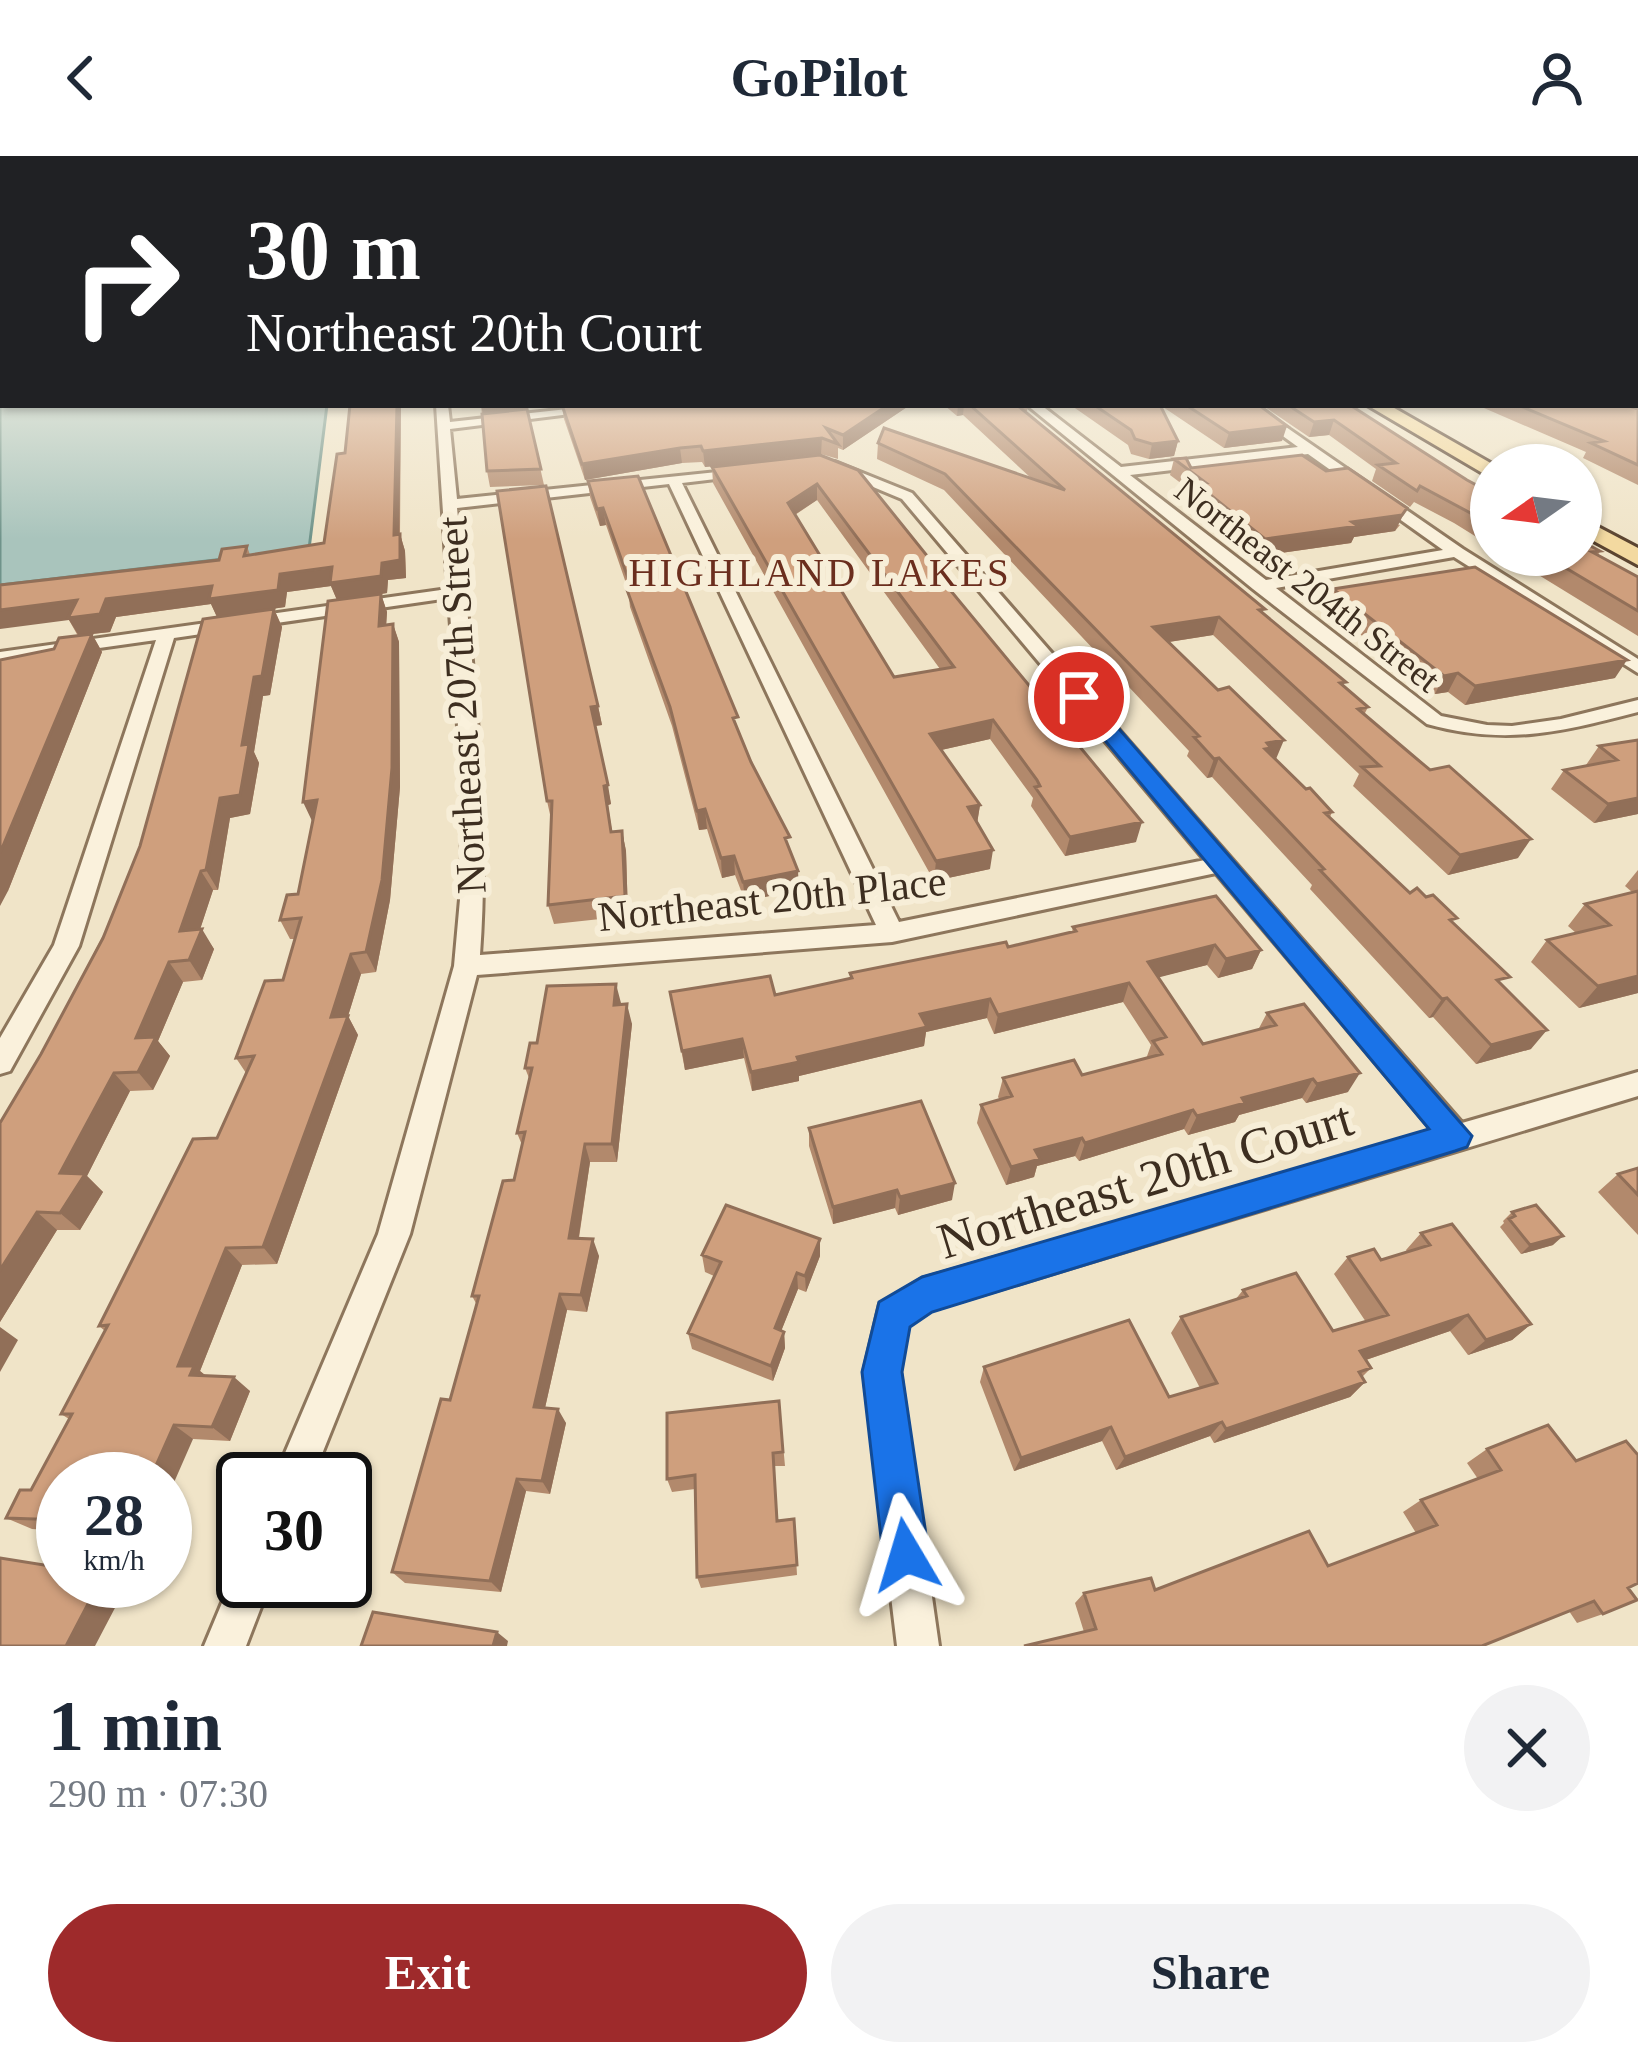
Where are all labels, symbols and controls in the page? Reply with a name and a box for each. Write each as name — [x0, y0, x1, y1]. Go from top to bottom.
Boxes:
icon: back — [48, 45, 114, 111]
icon: person — [1524, 45, 1590, 111]
text: GoPilot — [731, 48, 907, 108]
icon: right — [48, 204, 204, 360]
text: 30 m — [246, 204, 421, 297]
text: Northeast 20th Court — [246, 303, 702, 363]
north arrow — [1470, 444, 1602, 576]
map controls — [1470, 444, 1602, 576]
street label: Northeast 204th Street — [1167, 469, 1447, 700]
street label: Northeast 207th Street — [429, 515, 495, 895]
district label: HIGHLAND LAKES — [628, 551, 1012, 594]
pin — [1028, 646, 1130, 748]
icon: arrive — [1046, 664, 1112, 730]
street label: Northeast 20th Place — [596, 858, 949, 940]
street label: Northeast 20th Court — [931, 1090, 1359, 1270]
speed limit sign: 30 — [216, 1452, 372, 1608]
text: 28 — [84, 1482, 144, 1548]
position arrow — [843, 1492, 969, 1618]
text: km/h — [83, 1543, 145, 1576]
button: close — [1464, 1685, 1590, 1811]
text: 1 min — [48, 1686, 222, 1766]
text: 290 m · 07:30 — [48, 1772, 268, 1815]
button: Exit — [48, 1904, 807, 2042]
button: Share — [831, 1904, 1590, 2042]

